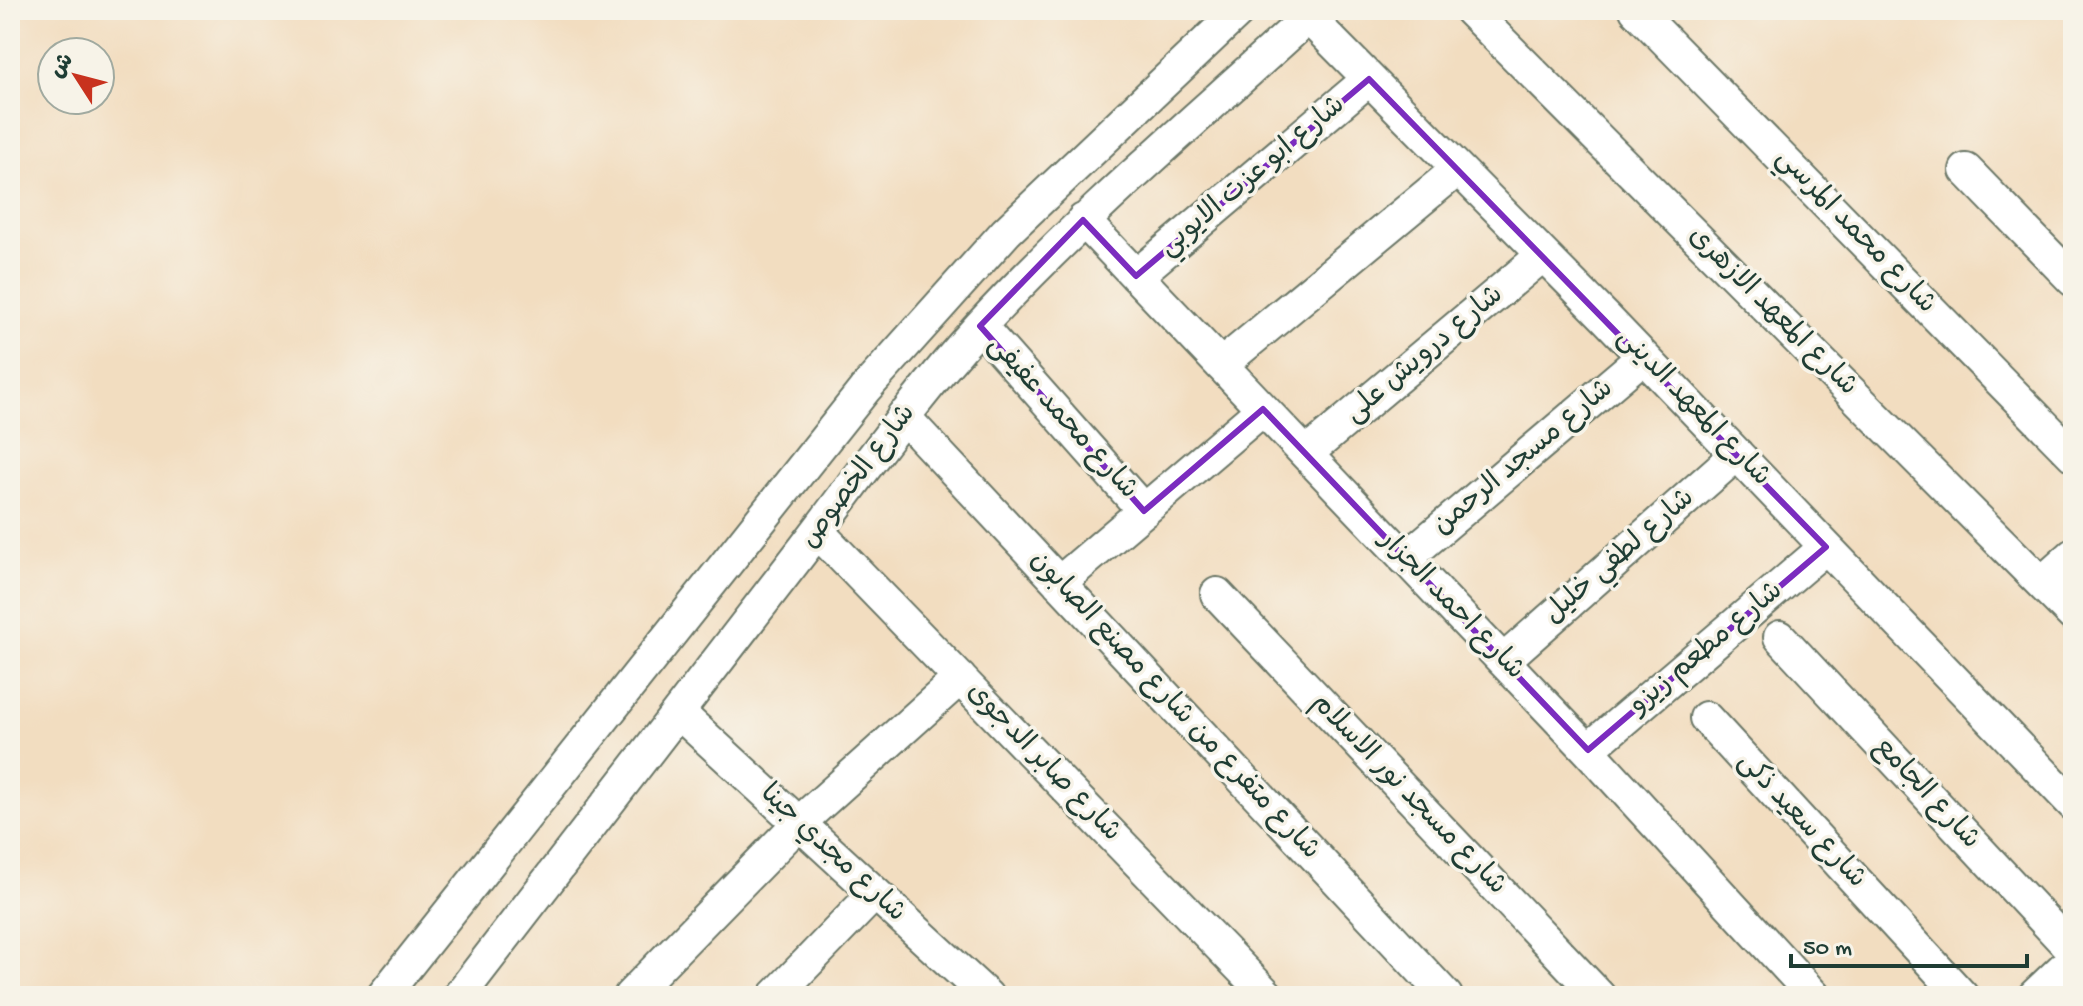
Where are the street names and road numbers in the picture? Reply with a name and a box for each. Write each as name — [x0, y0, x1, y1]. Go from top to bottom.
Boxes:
street label: شارع ابو عزت الايوبي — [1153, 90, 1355, 268]
street label: شارع محمد المرسي — [1765, 143, 1942, 324]
street label: شارع المعهد الازهرى — [1680, 220, 1864, 404]
street label: شارع درويش على — [1339, 279, 1511, 431]
street label: شارع المعهد الدينى — [1609, 322, 1777, 494]
street label: شارع محمد عفيفى — [980, 329, 1144, 507]
street label: شارع مسجد الرحمن — [1427, 373, 1621, 543]
street label: شارع الخصوص — [794, 398, 924, 556]
street label: شارع لطفي خليل — [1538, 483, 1705, 634]
street label: شارع احمد الجزار — [1370, 523, 1531, 688]
street label: شارع متفرع من شارع مصنع الصابون — [1022, 545, 1326, 867]
street label: شارع مطعم زيزو — [1622, 575, 1791, 725]
street label: شارع صابر الدجوى — [959, 677, 1127, 849]
street label: شارع مسجد نور الاسلام — [1303, 687, 1513, 903]
street label: شارع الجامع — [1866, 731, 1986, 857]
street label: شارع سعيد ذكى — [1730, 746, 1872, 896]
street label: شارع مجدي جينا — [752, 778, 912, 930]

